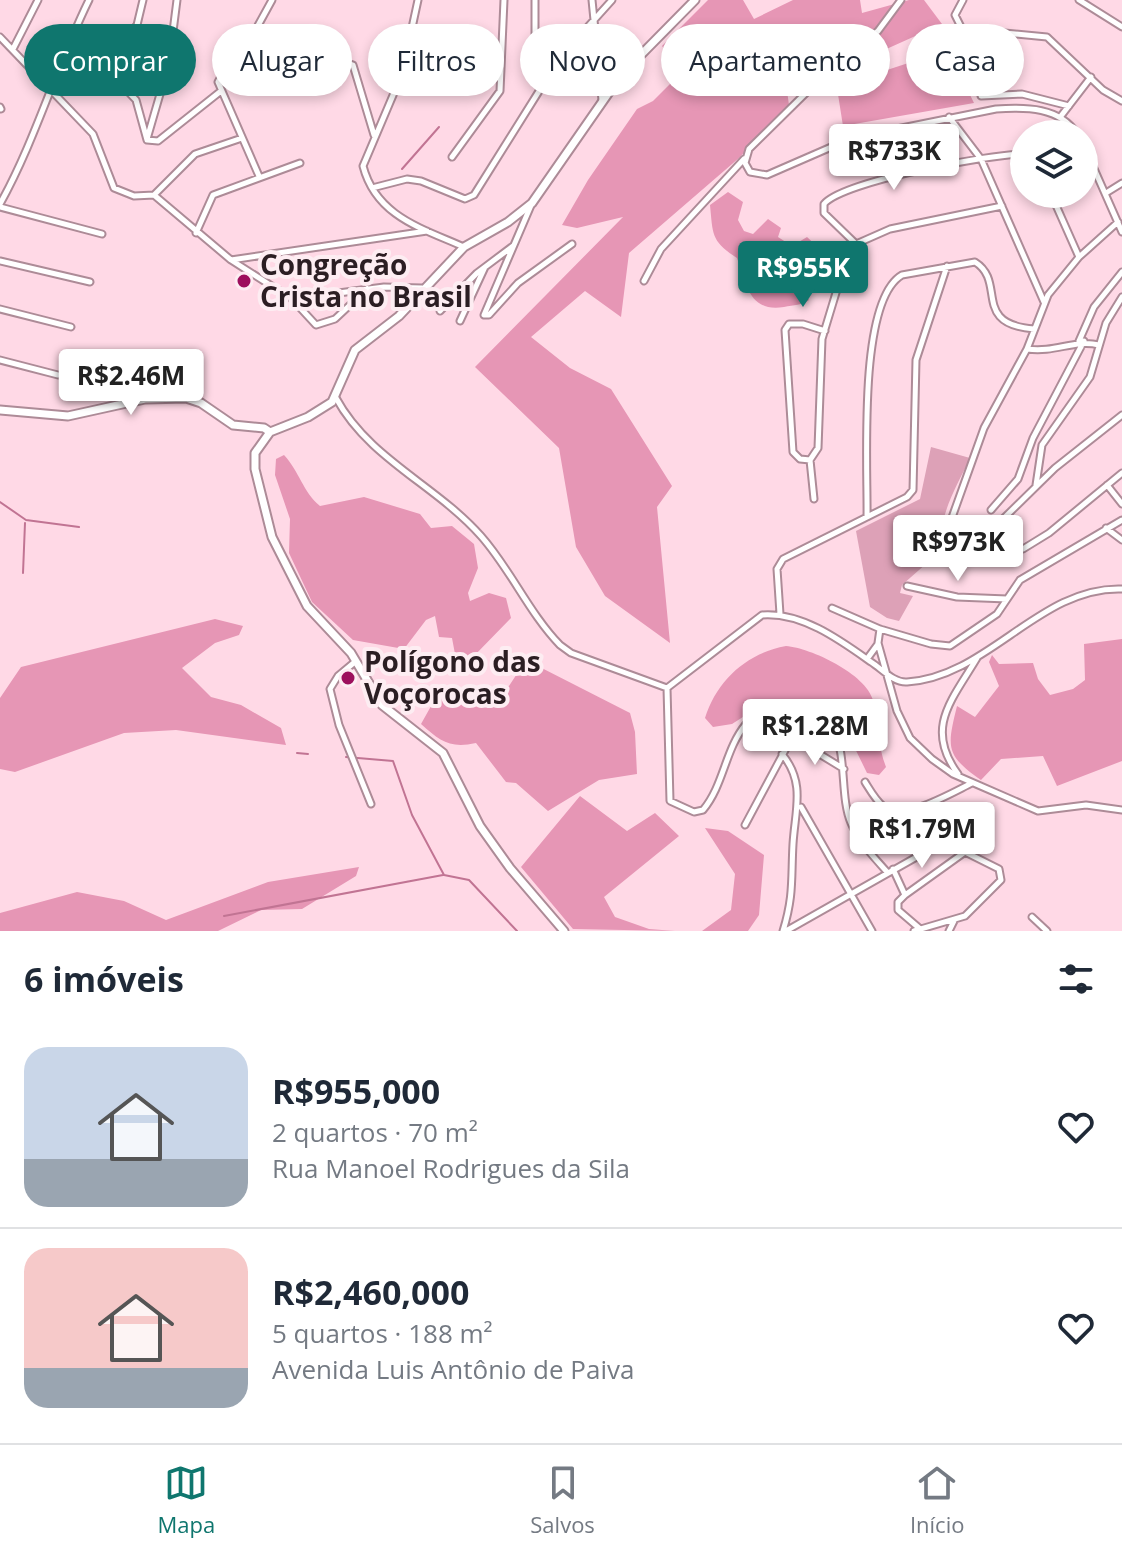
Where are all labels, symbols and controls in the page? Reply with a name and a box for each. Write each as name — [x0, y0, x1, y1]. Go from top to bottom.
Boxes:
chip: Comprar — [24, 24, 196, 96]
chip: Alugar — [212, 24, 352, 96]
chip: Filtros — [368, 24, 504, 96]
chip: Novo — [520, 24, 645, 96]
chip: Apartamento — [661, 24, 890, 96]
chip: Casa — [906, 24, 1024, 96]
map controls — [1010, 120, 1098, 208]
button: layers — [1010, 120, 1098, 208]
pin: R$733K — [829, 124, 959, 192]
text: R$733K — [847, 132, 941, 168]
pin: R$955K — [738, 241, 868, 309]
place label: Congreção Crista no Brasil — [260, 245, 472, 315]
text: R$955K — [756, 249, 850, 285]
marker: Congreção Crista no Brasil — [235, 272, 253, 290]
pin: R$2.46M — [57, 349, 205, 417]
text: R$2.46M — [77, 357, 185, 393]
pin: R$973K — [893, 515, 1023, 583]
text: R$973K — [911, 523, 1005, 559]
place label: Polígono das Voçorocas — [364, 642, 541, 712]
marker: Polígono das Voçorocas — [339, 669, 357, 687]
pin: R$1.28M — [741, 699, 889, 767]
text: R$1.28M — [761, 707, 869, 743]
pin: R$1.79M — [848, 802, 996, 870]
text: R$1.79M — [868, 810, 976, 846]
text: 6 imóveis — [24, 956, 184, 1002]
icon: filters — [1054, 957, 1098, 1001]
text: R$955,000 — [272, 1068, 440, 1114]
icon: home — [88, 1079, 184, 1175]
icon: heart — [1054, 1105, 1098, 1149]
text: 2 quartos · 70 m² — [272, 1114, 478, 1150]
text: Rua Manoel Rodrigues da Sila — [272, 1150, 630, 1186]
text: R$2,460,000 — [272, 1269, 469, 1315]
icon: home — [88, 1280, 184, 1376]
icon: heart — [1054, 1306, 1098, 1350]
text: 5 quartos · 188 m² — [272, 1315, 493, 1351]
text: Avenida Luis Antônio de Paiva — [272, 1351, 634, 1387]
tab: Mapa — [158, 1461, 215, 1539]
tab: Salvos — [530, 1461, 595, 1539]
tab: Início — [910, 1461, 964, 1539]

